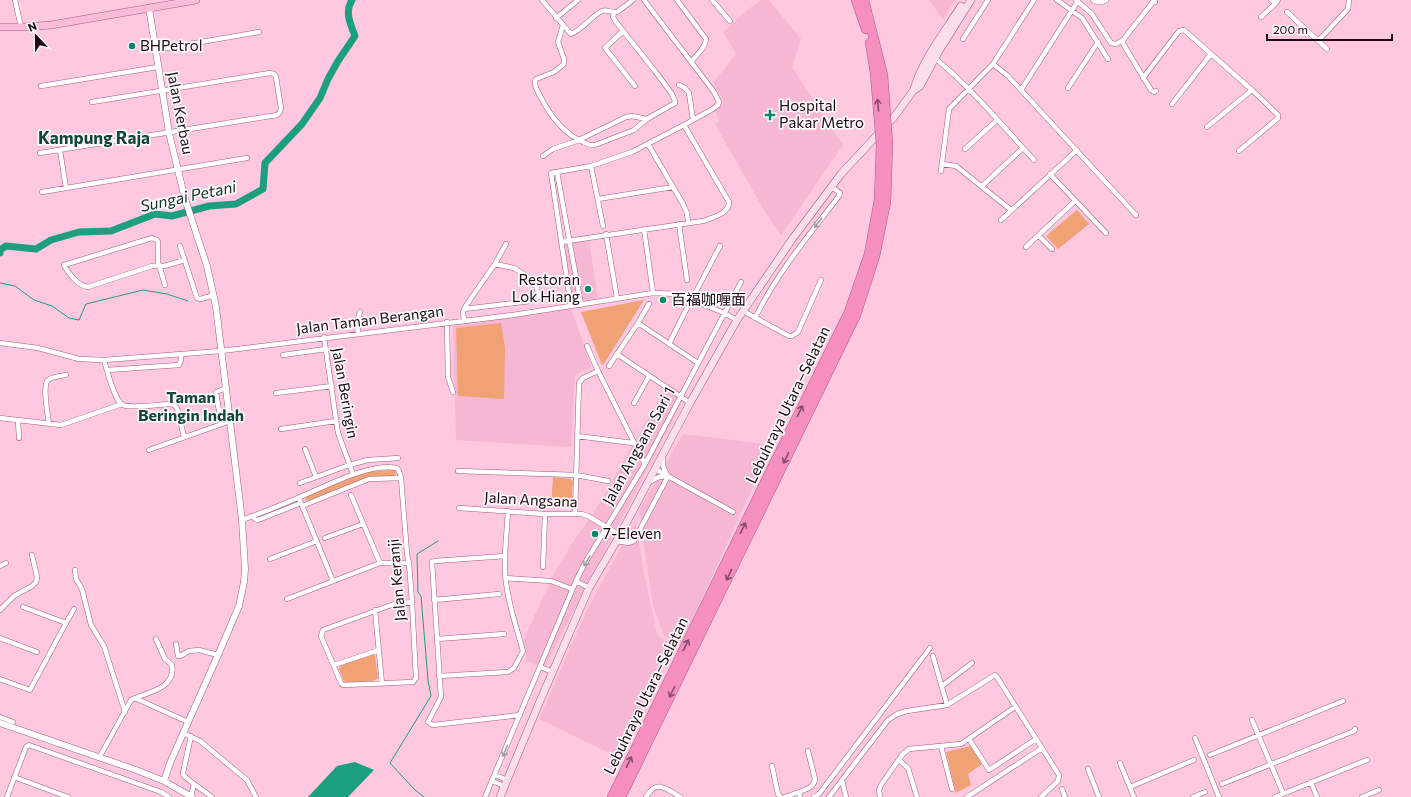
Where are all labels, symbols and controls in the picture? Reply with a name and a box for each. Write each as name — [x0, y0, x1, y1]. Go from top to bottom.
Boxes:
north arrow — [16, 16, 56, 56]
scale bar — [1267, 16, 1392, 42]
text: N — [26, 19, 38, 34]
text: 200 m — [1273, 22, 1308, 36]
place label: BHPetrol — [140, 36, 203, 54]
marker: BHPetrol — [127, 41, 137, 51]
street label: Jalan Kerbau — [164, 70, 198, 156]
place label: Hospital Pakar Metro — [779, 96, 864, 131]
one-way arrow — [874, 99, 881, 112]
marker: Hospital Pakar Metro — [764, 109, 776, 121]
district label: Kampung Raja — [38, 127, 150, 148]
water label: Sungai Petani — [138, 176, 239, 215]
one-way arrow — [814, 218, 823, 229]
place label: Restoran Lok Hiang — [512, 270, 580, 305]
marker: Restoran Lok Hiang — [583, 284, 593, 294]
place label: 百福咖喱面 — [671, 290, 746, 308]
marker: 百福咖喱面 — [658, 295, 668, 305]
street label: Jalan Taman Berangan — [295, 301, 445, 337]
street label: Lebuhraya Utara–Selatan — [741, 323, 833, 486]
street label: Jalan Beringin — [329, 346, 363, 440]
street label: Jalan Angsana Sari 1 — [598, 383, 678, 508]
district label: Taman Beringin Indah — [138, 387, 244, 424]
one-way arrow — [797, 406, 804, 418]
one-way arrow — [781, 452, 789, 464]
street label: Jalan Angsana — [484, 488, 578, 510]
one-way arrow — [740, 522, 747, 534]
place label: 7-Eleven — [603, 524, 662, 542]
marker: 7-Eleven — [590, 529, 600, 539]
street label: Jalan Keranji — [383, 538, 409, 622]
one-way arrow — [582, 554, 590, 566]
one-way arrow — [725, 569, 732, 581]
street label: Lebuhraya Utara–Selatan — [599, 614, 691, 777]
one-way arrow — [683, 640, 690, 652]
one-way arrow — [668, 686, 675, 698]
one-way arrow — [501, 745, 508, 757]
one-way arrow — [626, 756, 633, 768]

